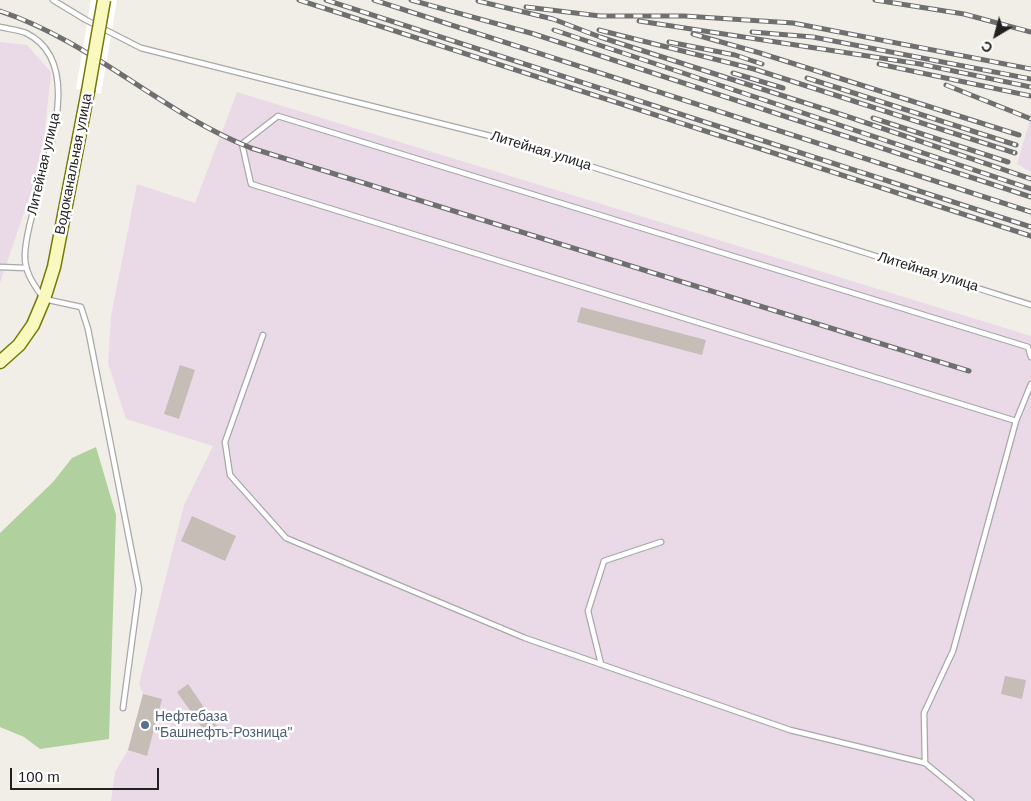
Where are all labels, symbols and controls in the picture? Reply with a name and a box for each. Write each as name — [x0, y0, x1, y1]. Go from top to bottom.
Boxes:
north arrow — [971, 10, 1021, 60]
text: С — [978, 38, 996, 56]
street label: Водоканальная улица — [52, 92, 96, 236]
street label: Литейная улица — [24, 111, 64, 217]
street label: Литейная улица — [489, 128, 593, 174]
street label: Литейная улица — [876, 249, 980, 295]
place label: Нефтебаза "Башнефть-Розница" — [155, 709, 292, 742]
marker: Нефтебаза "Башнефть-Розница" — [139, 719, 151, 731]
scale bar — [12, 758, 161, 790]
text: 100 m — [18, 768, 60, 785]

